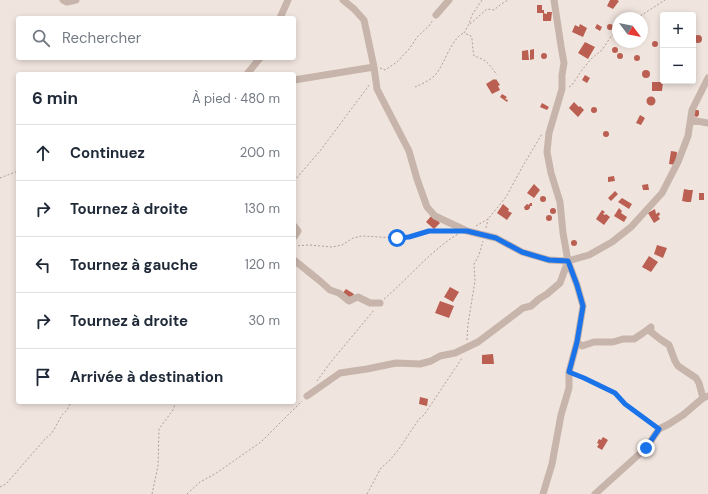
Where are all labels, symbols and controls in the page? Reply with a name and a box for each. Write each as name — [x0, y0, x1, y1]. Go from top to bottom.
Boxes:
north arrow — [612, 12, 648, 48]
map controls — [660, 12, 696, 84]
button: + — [660, 12, 696, 48]
search box — [16, 16, 296, 60]
icon: search — [30, 27, 52, 49]
text: Rechercher — [62, 28, 141, 48]
button: − — [660, 48, 696, 84]
text: 6 min — [32, 87, 78, 109]
text: À pied · 480 m — [192, 90, 280, 107]
icon: ahead — [32, 142, 54, 164]
text: Continuez — [70, 143, 145, 163]
text: 200 m — [240, 144, 280, 161]
icon: right — [32, 198, 54, 220]
text: Tournez à droite — [70, 199, 188, 219]
text: 130 m — [244, 200, 280, 217]
route start — [388, 229, 406, 247]
icon: left — [32, 254, 54, 276]
text: Tournez à gauche — [70, 255, 198, 275]
text: 120 m — [245, 256, 280, 273]
icon: right — [32, 310, 54, 332]
text: Tournez à droite — [70, 311, 188, 331]
text: 30 m — [248, 312, 280, 329]
icon: arrive — [32, 366, 54, 388]
text: Arrivée à destination — [70, 367, 223, 387]
route end — [637, 439, 655, 457]

